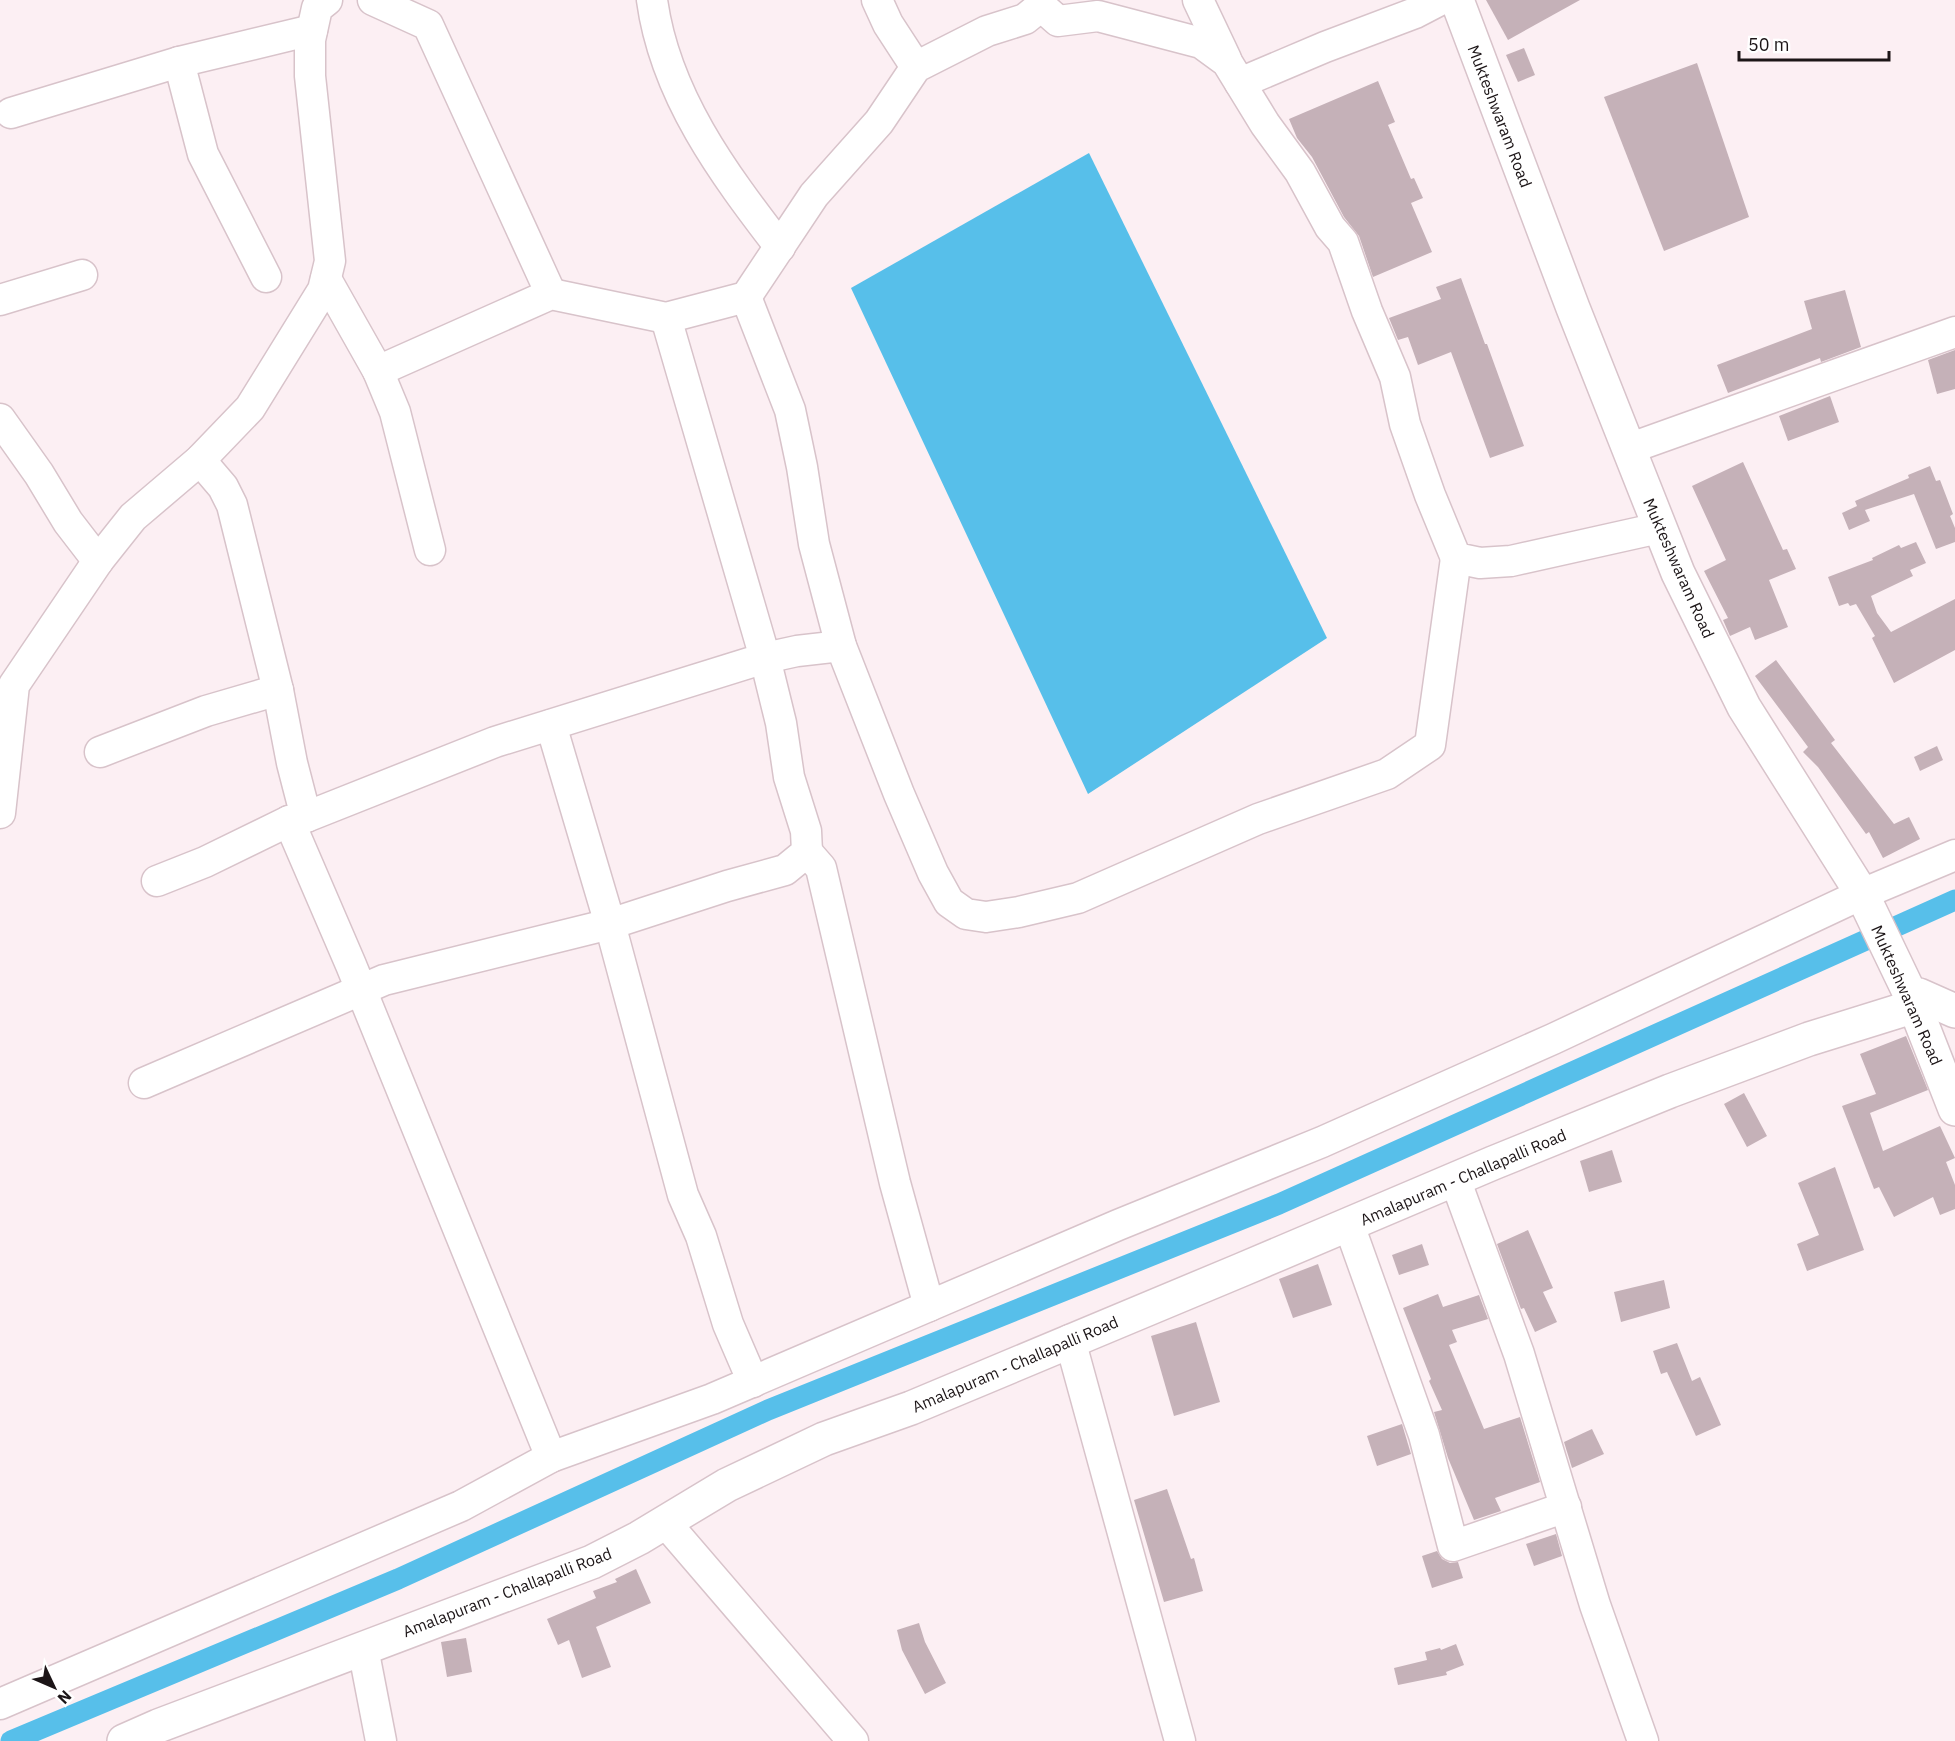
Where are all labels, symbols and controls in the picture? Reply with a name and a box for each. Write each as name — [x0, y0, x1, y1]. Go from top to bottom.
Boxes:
scale bar — [1739, 24, 1889, 62]
text: 50 m — [1748, 33, 1790, 56]
street label: Mukteshwaram Road — [1464, 42, 1536, 190]
street label: Mukteshwaram Road — [1639, 495, 1719, 641]
street label: Mukteshwaram Road — [1867, 922, 1947, 1068]
street label: Amalapuram - Challapalli Road — [1357, 1124, 1569, 1230]
street label: Amalapuram - Challapalli Road — [909, 1311, 1121, 1417]
street label: Amalapuram - Challapalli Road — [400, 1543, 614, 1641]
north arrow — [24, 1657, 84, 1717]
text: N — [54, 1686, 76, 1709]

